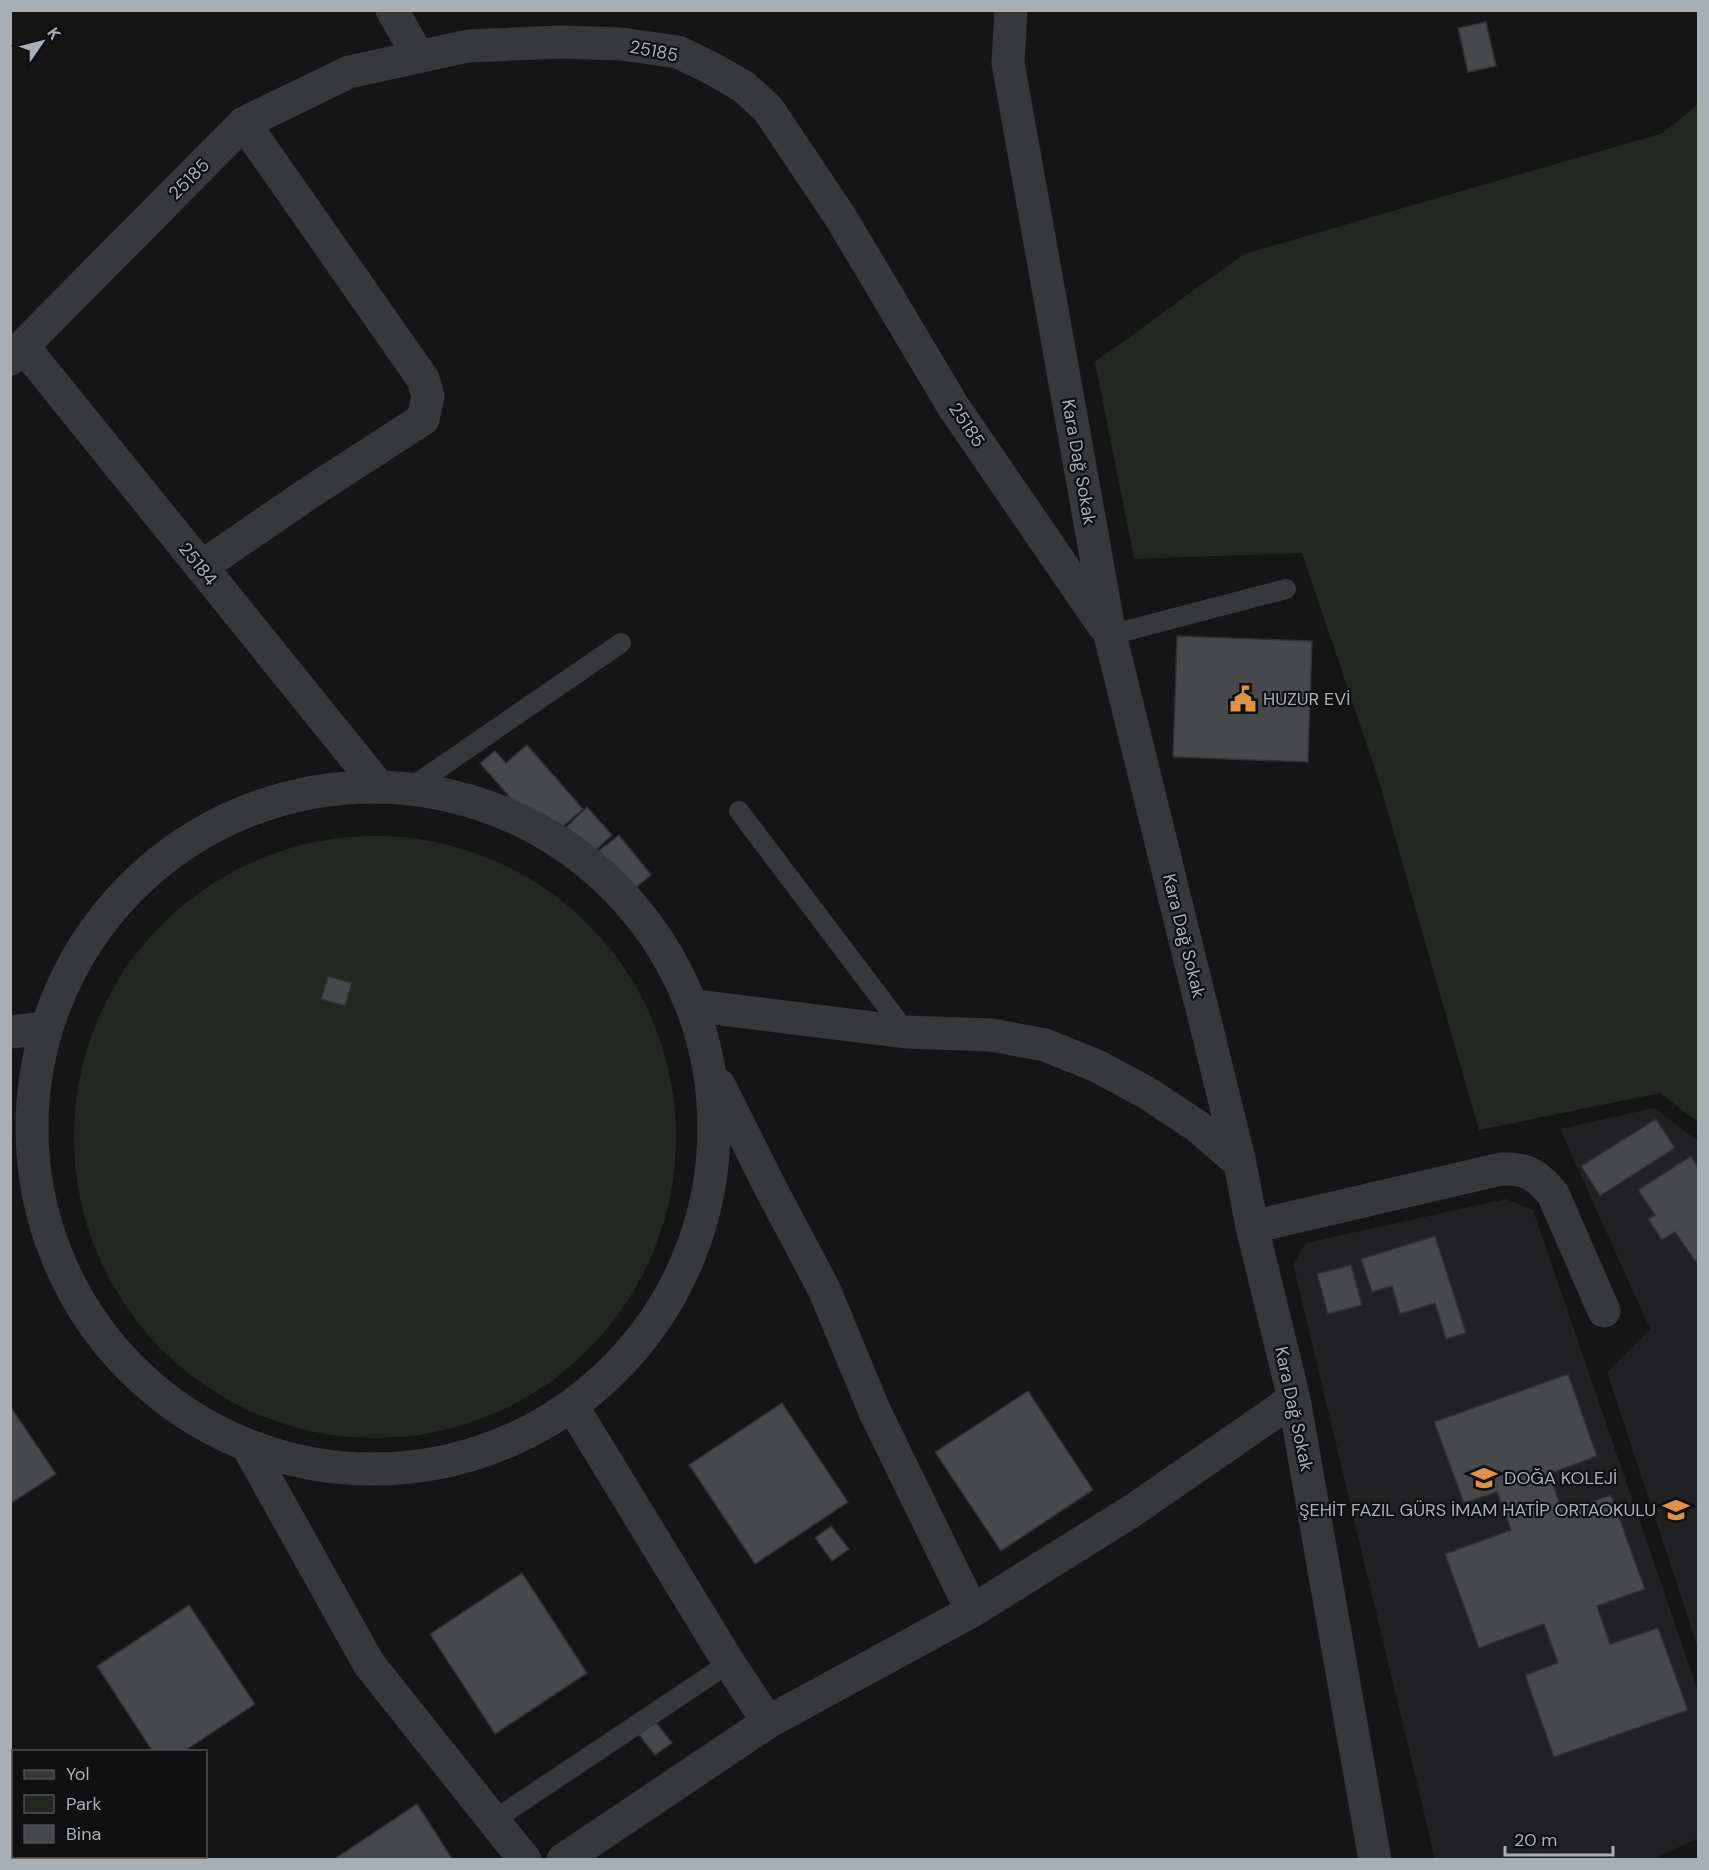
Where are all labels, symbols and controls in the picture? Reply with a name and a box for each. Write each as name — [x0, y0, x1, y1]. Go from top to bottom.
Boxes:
north arrow — [12, 12, 72, 72]
text: K — [42, 23, 66, 44]
street label: 25185 — [628, 35, 680, 67]
street label: 25185 — [163, 153, 215, 205]
street label: Kara Dağ Sokak — [1056, 397, 1102, 527]
street label: 25185 — [943, 398, 991, 452]
street label: 25184 — [173, 537, 223, 591]
public building icon: HUZUR EVİ — [1228, 684, 1258, 714]
place label: HUZUR EVİ — [1263, 687, 1350, 711]
street label: Kara Dağ Sokak — [1157, 871, 1211, 1001]
street label: Kara Dağ Sokak — [1269, 1344, 1319, 1474]
school or university icon: DOĞA KOLEJİ — [1469, 1463, 1499, 1493]
place label: DOĞA KOLEJİ — [1504, 1466, 1617, 1490]
school or university icon: ŞEHİT FAZIL GÜRS İMAM HATİP ORTAOKULU — [1661, 1495, 1691, 1525]
place label: ŞEHİT FAZIL GÜRS İMAM HATİP ORTAOKULU — [1299, 1498, 1656, 1522]
legend — [12, 1750, 207, 1858]
text: Yol — [66, 1762, 90, 1786]
text: Park — [66, 1792, 102, 1816]
scale bar — [1505, 1819, 1613, 1857]
text: Bina — [66, 1822, 101, 1846]
text: 20 m — [1514, 1828, 1557, 1852]

